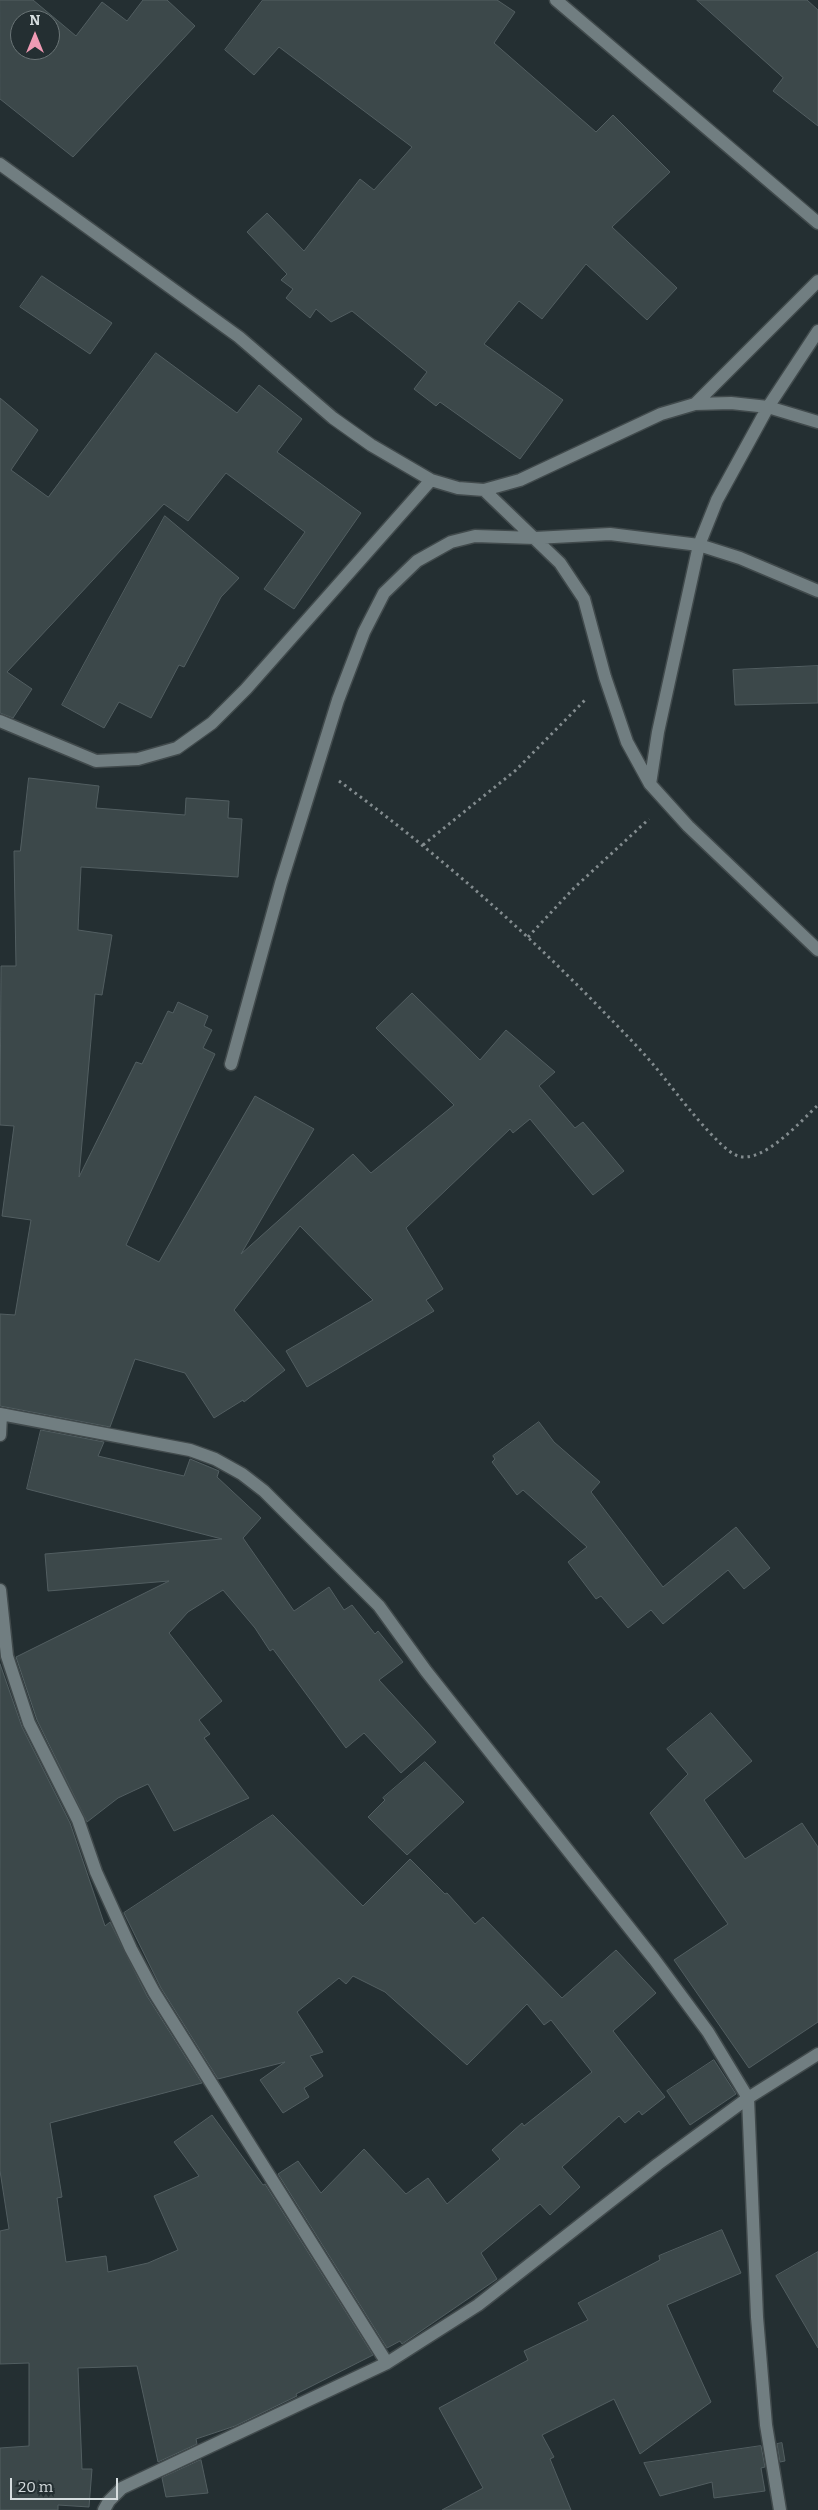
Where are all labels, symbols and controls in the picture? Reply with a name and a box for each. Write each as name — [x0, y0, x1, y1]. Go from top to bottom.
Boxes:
north arrow — [10, 10, 60, 60]
text: N — [30, 12, 40, 29]
scale bar — [12, 2468, 120, 2500]
text: 20 m — [18, 2478, 53, 2496]

